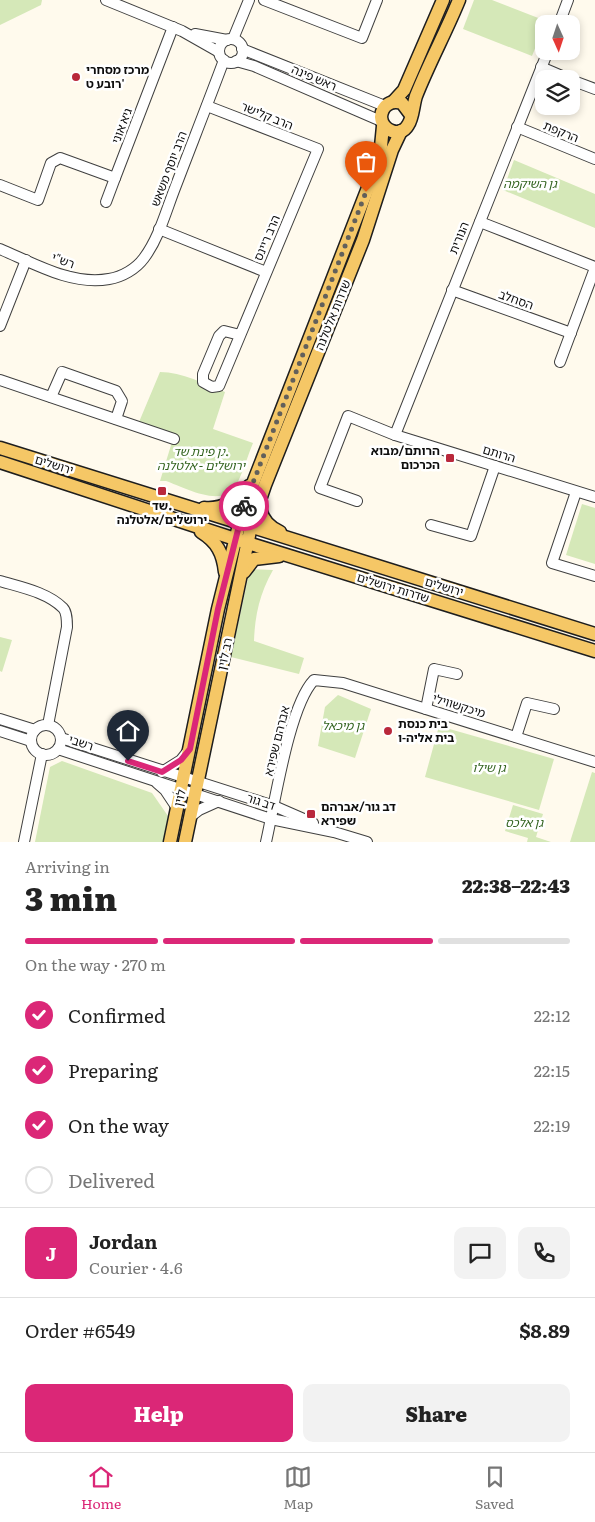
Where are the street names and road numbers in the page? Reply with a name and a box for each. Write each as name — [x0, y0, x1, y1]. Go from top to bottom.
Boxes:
street label: ראש פינה — [289, 59, 340, 95]
street label: הרב קלישר — [239, 96, 296, 134]
street label: גיא אוני — [106, 105, 136, 146]
street label: הרקפת — [541, 116, 582, 146]
street label: הרב יוסף משאש — [145, 128, 191, 209]
street label: הרב ריינס — [248, 212, 284, 263]
street label: הנורית — [443, 219, 473, 256]
street label: רש"י — [49, 248, 77, 272]
street label: שדרות אלטלנה — [310, 277, 354, 353]
street label: הסחלב — [496, 284, 536, 314]
street label: הרותם — [480, 439, 518, 467]
street label: ירושלים — [33, 450, 76, 478]
street label: שדרות ירושלים — [355, 567, 432, 607]
street label: ירושלים — [423, 572, 466, 600]
street label: רב לוין — [212, 636, 236, 672]
street label: מיכקשווילי — [431, 688, 488, 722]
street label: אברהם שפירא — [259, 703, 294, 778]
street label: רשבי — [67, 730, 96, 754]
street label: לוין — [168, 787, 190, 808]
street label: דב גור — [244, 788, 279, 814]

